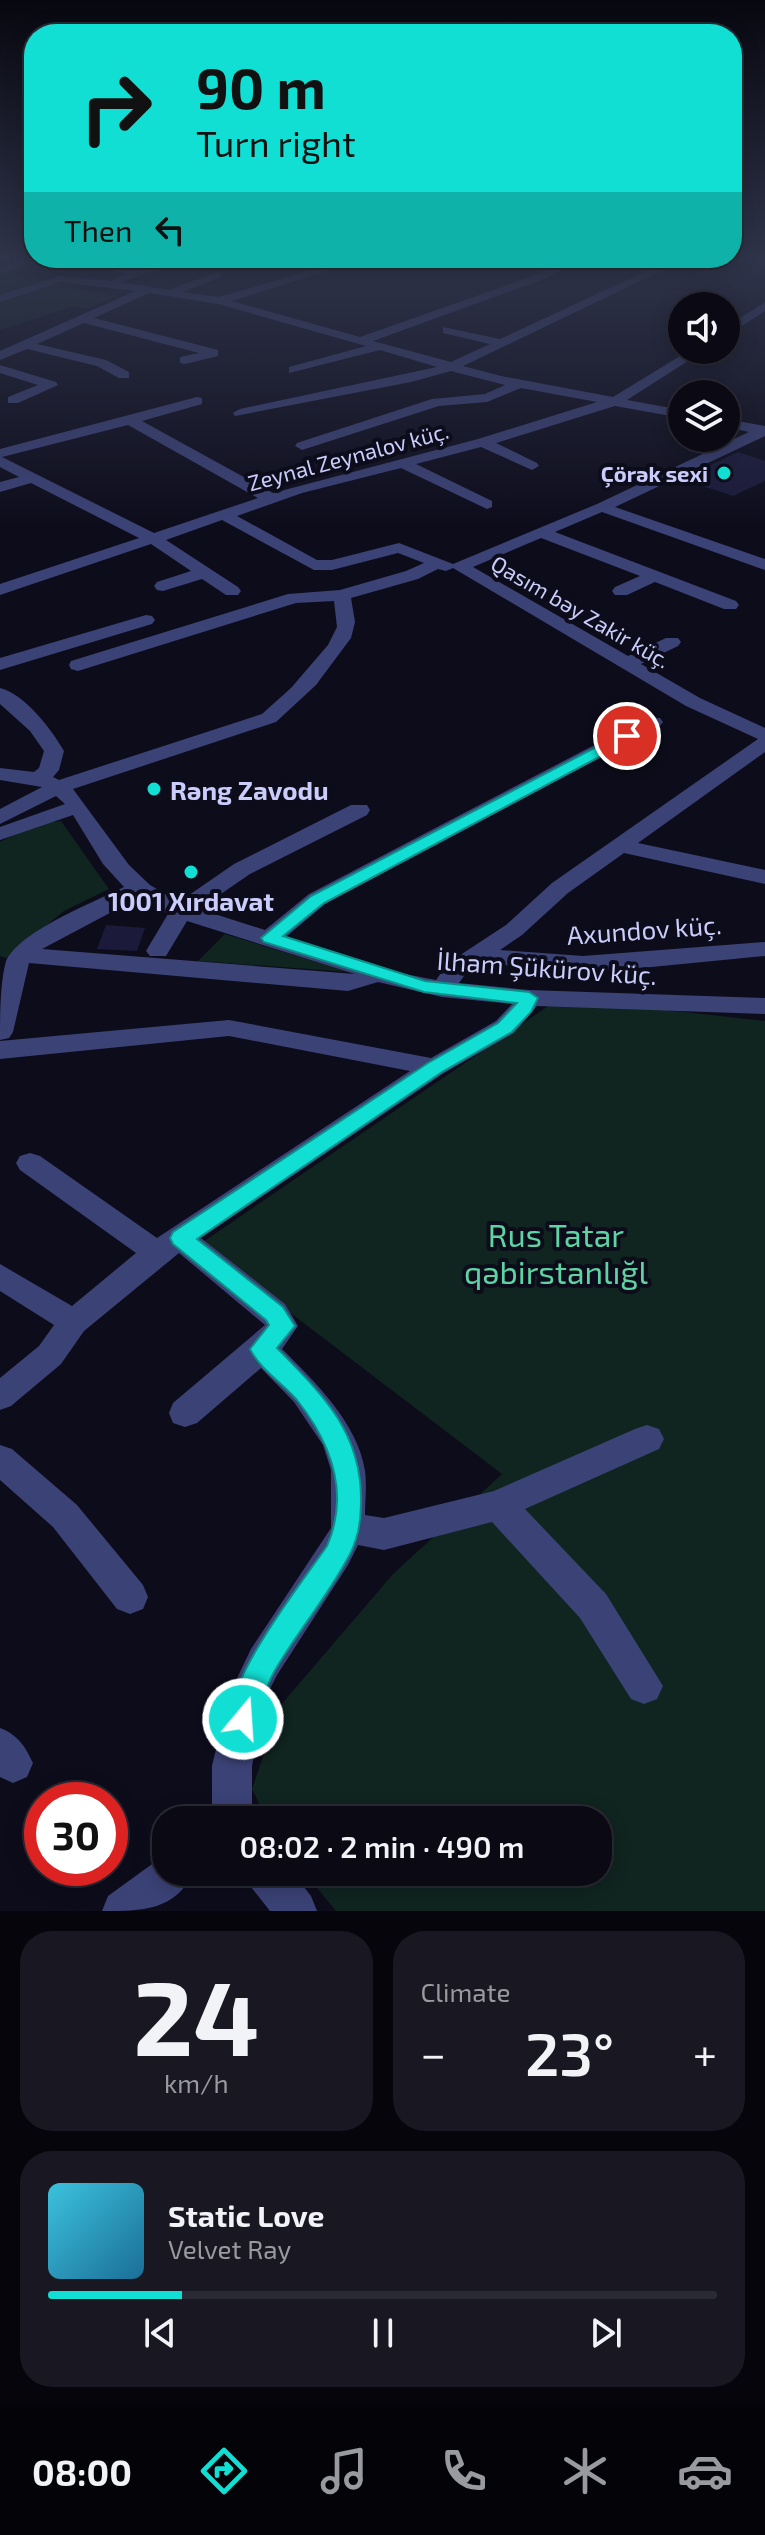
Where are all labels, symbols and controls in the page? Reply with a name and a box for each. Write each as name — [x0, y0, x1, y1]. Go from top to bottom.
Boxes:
text: 90 m — [196, 53, 326, 120]
icon: right — [64, 56, 168, 160]
text: Turn right — [196, 121, 356, 164]
icon: left — [148, 208, 192, 252]
text: Then — [64, 212, 132, 248]
map controls — [668, 292, 740, 452]
button: sound — [668, 292, 740, 364]
button: layers — [668, 380, 740, 452]
street label: Zeynal Zeynalov küç. — [245, 417, 452, 497]
place label: Çörək sexi — [601, 460, 708, 488]
marker: Çörək sexi — [715, 464, 733, 482]
street label: Qasım bəy Zakir küç. — [486, 549, 675, 674]
pin — [593, 702, 661, 770]
icon: arrive — [605, 714, 649, 758]
place label: Rəng Zavodu — [170, 774, 329, 805]
marker: Rəng Zavodu — [145, 780, 163, 798]
marker: 1001 Xırdavat — [182, 863, 200, 881]
place label: 1001 Xırdavat — [108, 885, 274, 916]
street label: Axundov küç. — [566, 908, 723, 952]
street label: İlham Şükürov küç. — [436, 944, 658, 992]
park label: Rus Tatar qəbirstanlığl — [464, 1215, 648, 1290]
position arrow — [201, 1677, 285, 1761]
speed limit sign: 30 — [24, 1782, 128, 1886]
text: 08:02 · 2 min · 490 m — [240, 1828, 524, 1864]
text: 24 — [133, 1952, 260, 2077]
text: Climate — [421, 1976, 510, 2007]
text: 23° — [525, 2016, 614, 2088]
text: − — [421, 2026, 446, 2079]
text: + — [693, 2026, 717, 2079]
text: km/h — [164, 2067, 229, 2098]
text: Static Love — [168, 2197, 324, 2233]
text: Velvet Ray — [168, 2233, 291, 2264]
icon: previous — [138, 2311, 182, 2355]
icon: pause — [361, 2311, 405, 2355]
icon: next — [584, 2311, 628, 2355]
icon: directions — [196, 2443, 252, 2499]
icon: music — [316, 2443, 372, 2499]
icon: phone — [436, 2443, 492, 2499]
icon: climate — [557, 2443, 613, 2499]
icon: car — [677, 2443, 733, 2499]
text: 08:00 — [32, 2450, 132, 2493]

